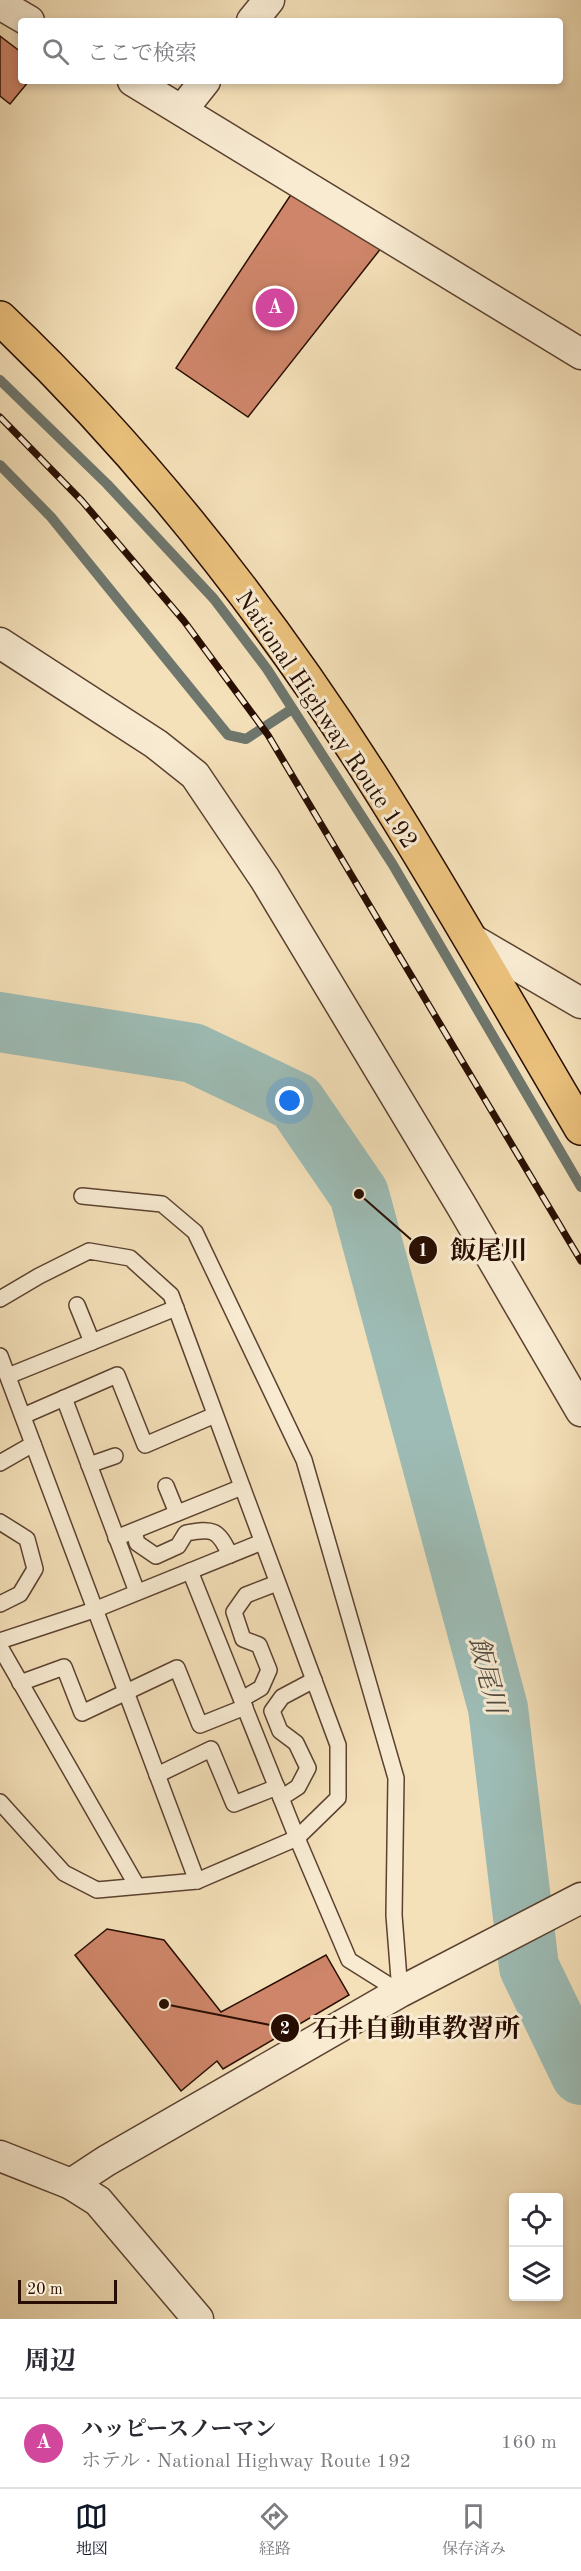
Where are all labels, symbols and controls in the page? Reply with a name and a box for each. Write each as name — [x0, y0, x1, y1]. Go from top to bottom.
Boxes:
search box — [18, 18, 563, 84]
icon: search — [39, 35, 72, 68]
text: ここで検索 — [87, 43, 197, 65]
pin: A — [256, 286, 294, 330]
street label: National Highway Route 192 — [230, 587, 421, 853]
your location — [275, 1086, 304, 1115]
callout: 飯尾川 — [408, 1228, 540, 1272]
text: 飯尾川 — [450, 1236, 528, 1265]
text: 1 — [418, 1242, 428, 1260]
water label: 飯尾川 — [464, 1634, 511, 1719]
callout: 石井自動車教習所 — [270, 2006, 532, 2050]
text: 石井自動車教習所 — [312, 2014, 520, 2043]
text: 2 — [280, 2020, 290, 2038]
map controls — [509, 2193, 563, 2301]
button: locate — [509, 2193, 563, 2247]
button: layers — [509, 2247, 563, 2301]
scale bar — [18, 2277, 117, 2304]
text: 20 m — [27, 2282, 63, 2298]
text: 周辺 — [24, 2349, 76, 2375]
text: ハッピースノーマン — [81, 2419, 276, 2441]
text: A — [36, 2433, 51, 2453]
text: 160 m — [501, 2433, 557, 2453]
text: ホテル · National Highway Route 192 — [81, 2452, 411, 2472]
tab: 地図 — [75, 2500, 108, 2560]
tab: 経路 — [258, 2500, 291, 2560]
tab: 保存済み — [442, 2500, 506, 2560]

